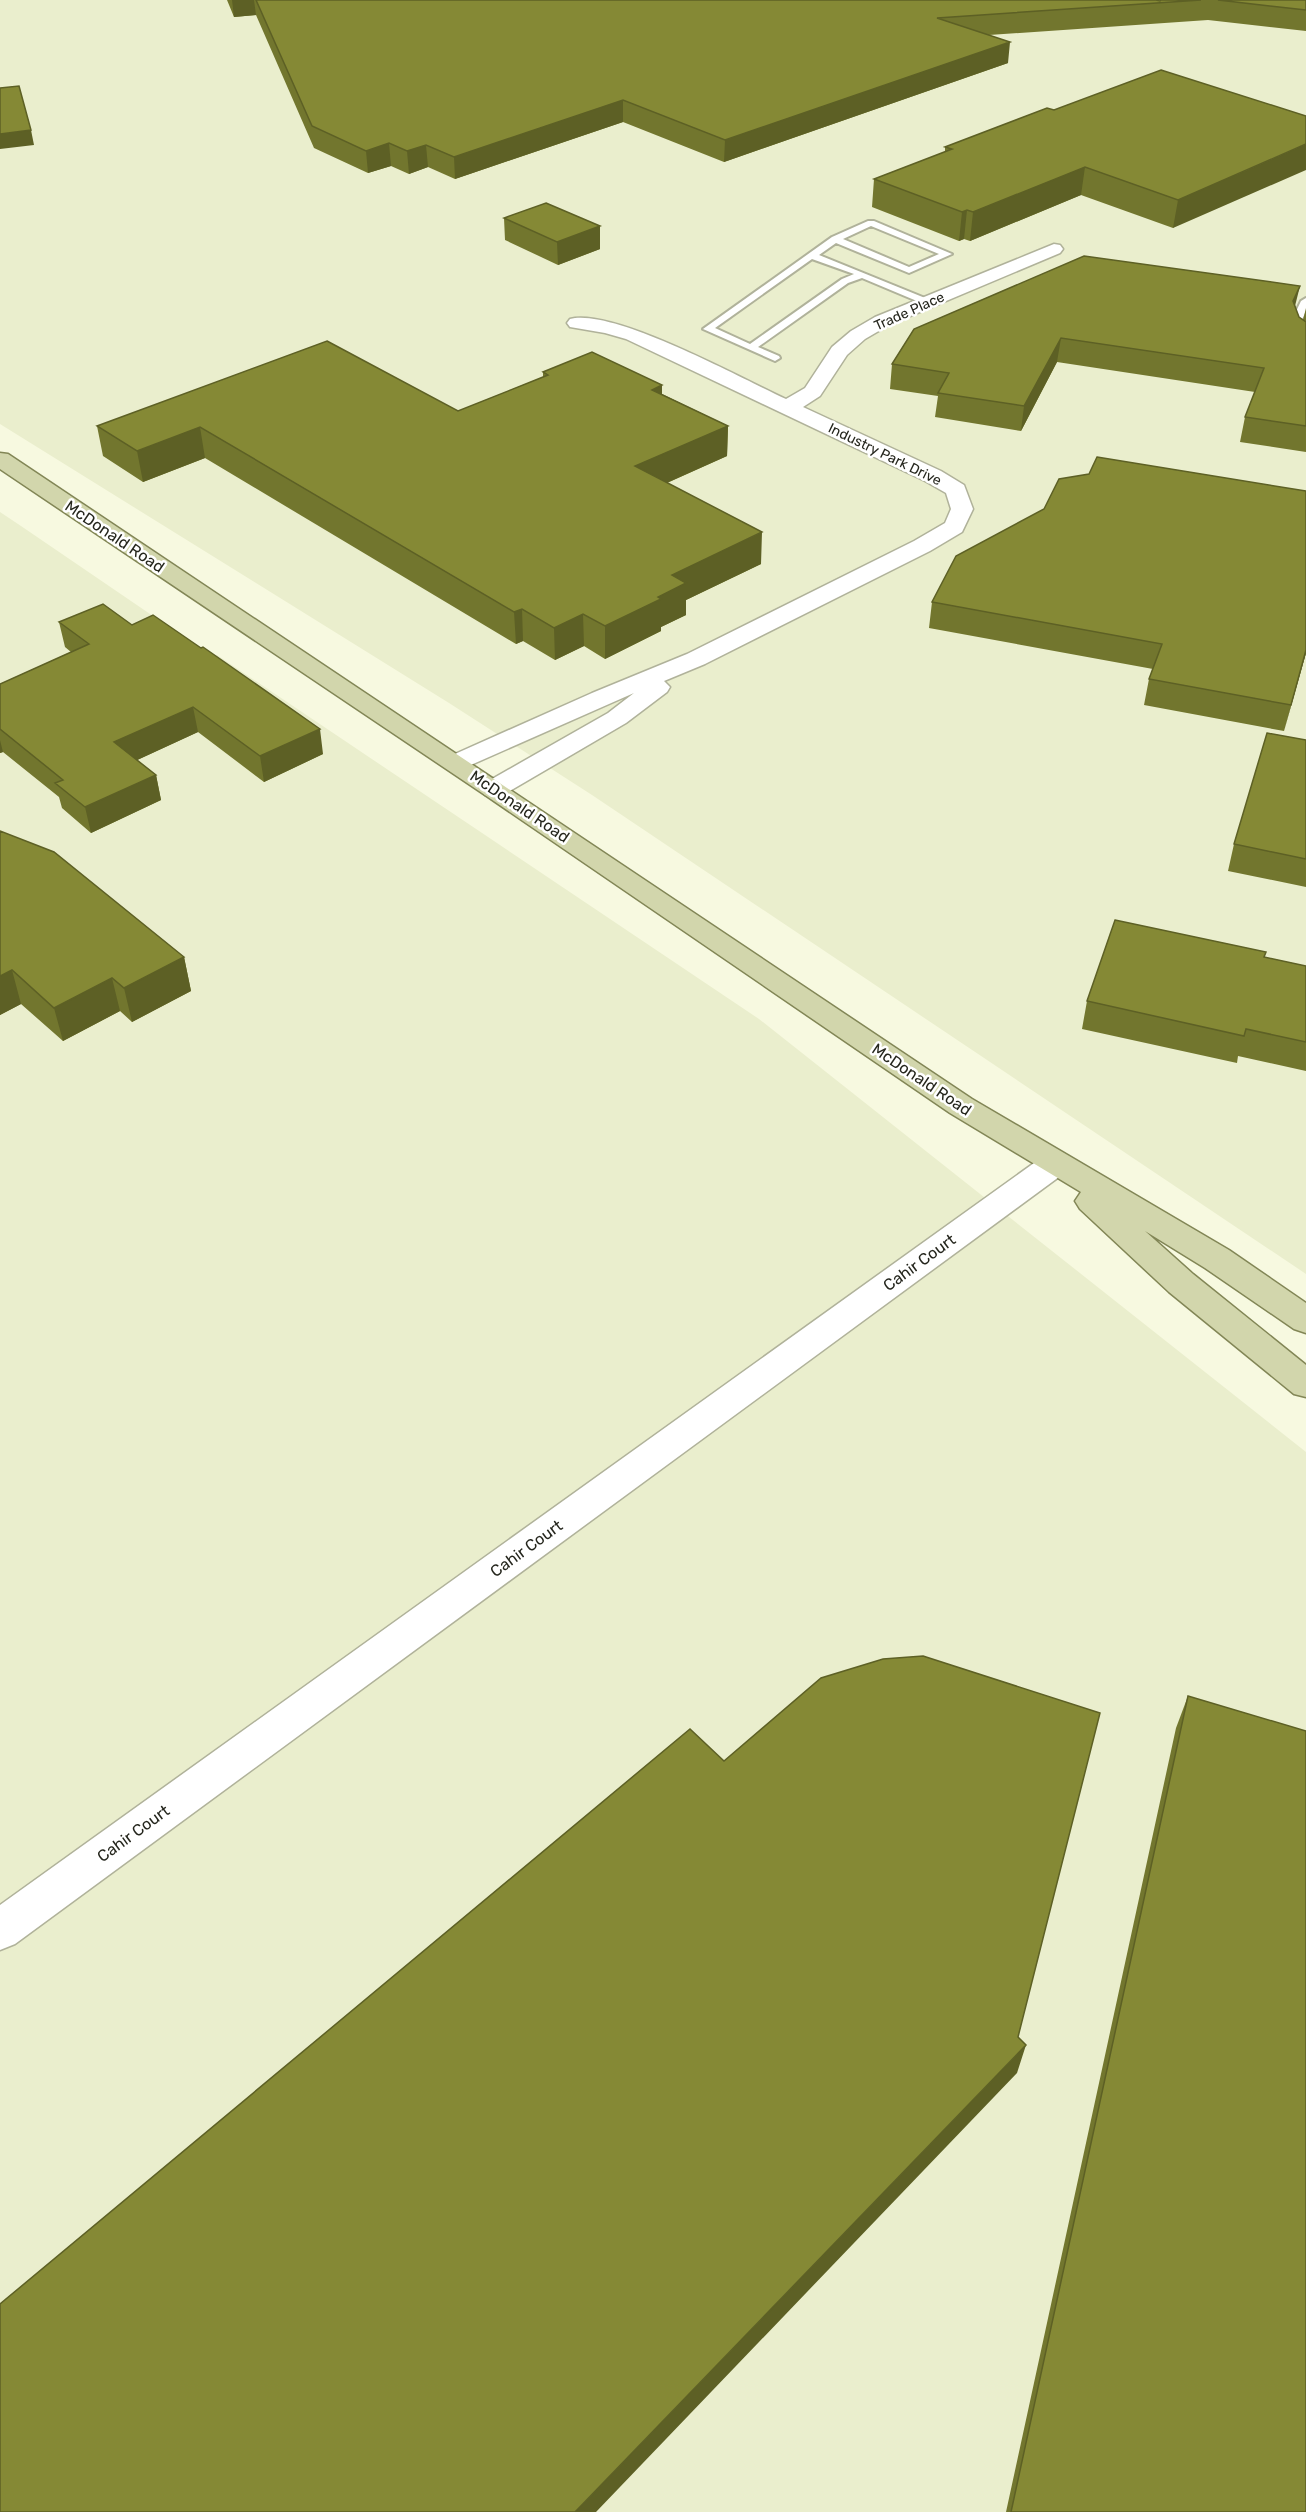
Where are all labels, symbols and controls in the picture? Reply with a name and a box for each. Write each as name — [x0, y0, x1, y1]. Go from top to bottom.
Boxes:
street label: Trade Place — [871, 288, 947, 335]
street label: Industry Park Drive — [825, 420, 944, 489]
street label: McDonald Road — [62, 496, 168, 577]
street label: McDonald Road — [467, 766, 573, 847]
street label: McDonald Road — [869, 1039, 975, 1120]
street label: Cahir Court — [880, 1230, 959, 1295]
street label: Cahir Court — [487, 1516, 566, 1581]
street label: Cahir Court — [94, 1801, 173, 1866]

